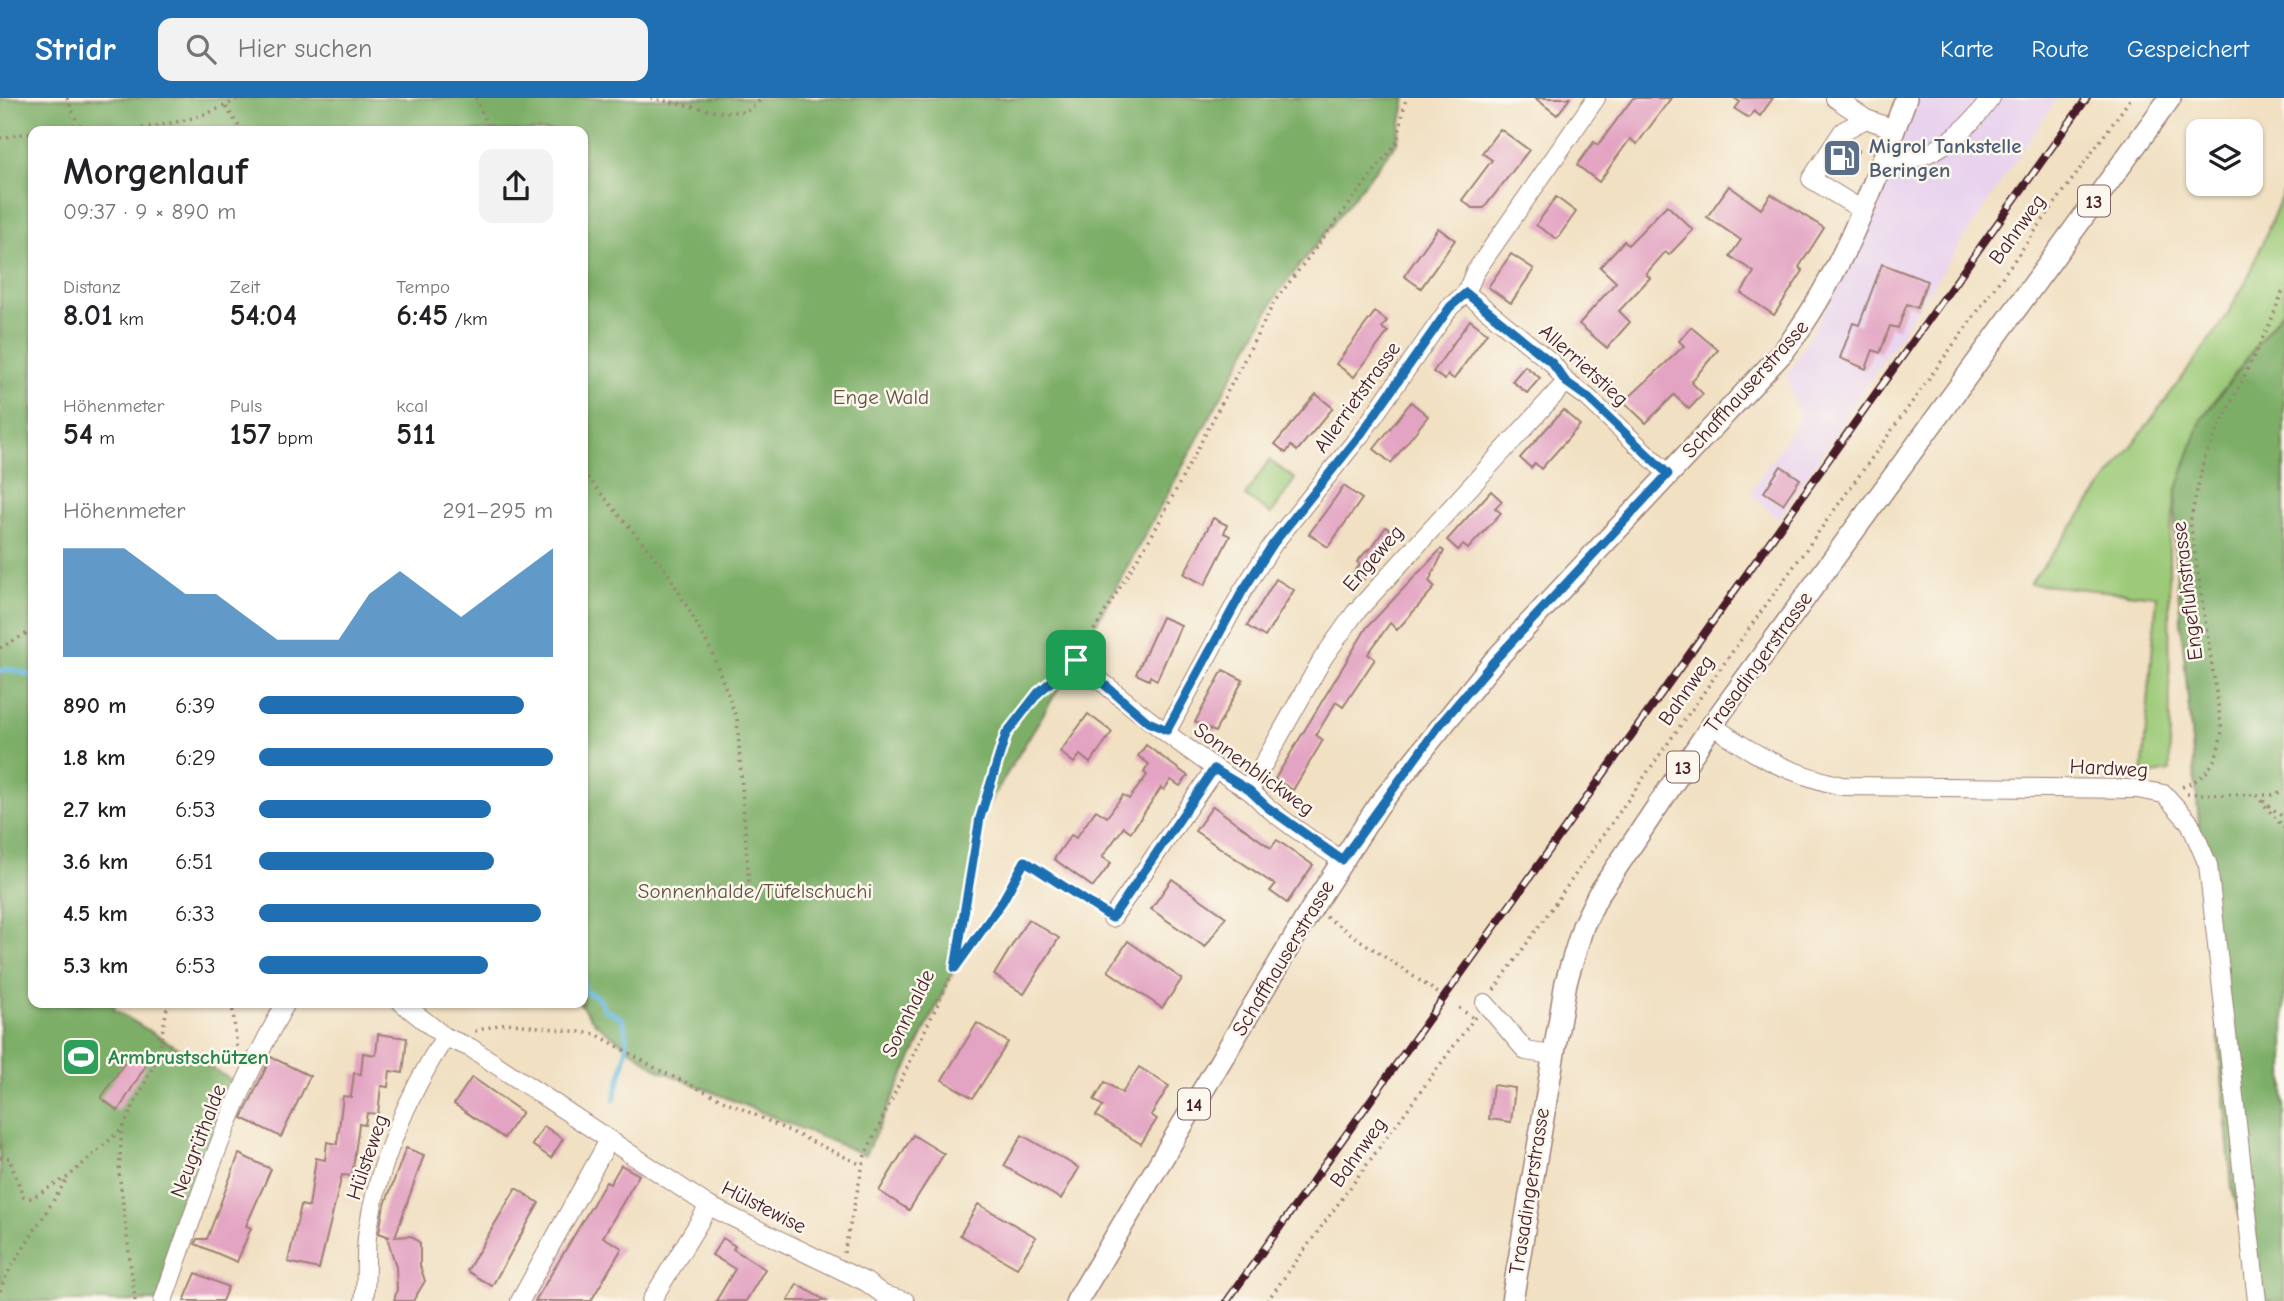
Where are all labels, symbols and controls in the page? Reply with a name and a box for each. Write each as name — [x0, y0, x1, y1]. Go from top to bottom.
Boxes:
search box — [158, 18, 648, 81]
text: Stridr — [35, 30, 116, 68]
icon: search — [182, 30, 220, 68]
text: Hier suchen — [238, 34, 372, 64]
text: Karte — [1940, 35, 1994, 63]
text: Route — [2032, 35, 2089, 63]
text: Gespeichert — [2127, 35, 2249, 63]
map controls — [2186, 119, 2263, 196]
button: layers — [2186, 119, 2263, 196]
place label: Migrol Tankstelle Beringen — [1869, 134, 2021, 182]
fuel station icon: Migrol Tankstelle Beringen — [1821, 137, 1863, 179]
button: share — [479, 149, 553, 223]
text: Morgenlauf — [63, 150, 248, 194]
road number: 13 — [2078, 186, 2110, 216]
street label: Bahnweg — [1984, 189, 2050, 269]
text: 09:37 · 9 × 890 m — [63, 198, 236, 225]
text: Distanz — [63, 276, 121, 298]
text: Zeit — [230, 276, 260, 298]
text: Tempo — [396, 276, 450, 298]
text: 8.01 — [63, 298, 113, 333]
text: 54:04 — [230, 298, 297, 333]
text: 6:45 — [396, 298, 448, 333]
text: km — [113, 308, 144, 330]
text: /km — [448, 308, 488, 330]
street label: Schaffhauserstrasse — [1677, 315, 1813, 463]
street label: Allerrietstieg — [1535, 319, 1633, 411]
street label: Allerrietstrasse — [1309, 337, 1405, 457]
park label: Enge Wald — [833, 385, 929, 409]
text: Höhenmeter — [63, 395, 164, 417]
text: Puls — [230, 395, 262, 417]
text: kcal — [396, 395, 428, 417]
text: 54 — [63, 417, 93, 452]
text: 157 — [230, 417, 271, 452]
text: 511 — [396, 417, 436, 452]
text: m — [93, 427, 115, 449]
text: bpm — [271, 427, 313, 449]
text: Höhenmeter — [63, 497, 185, 524]
text: 291–295 m — [442, 497, 553, 524]
street label: Engeweg — [1338, 520, 1408, 596]
street label: Engefluhstrasse — [2167, 520, 2207, 662]
street label: Trasadingerstrasse — [1699, 587, 1817, 737]
pin — [1046, 630, 1106, 690]
icon: arrive — [1057, 641, 1095, 679]
street label: Bahnweg — [1653, 650, 1719, 730]
text: 890 m — [63, 692, 126, 719]
text: 6:39 — [175, 692, 215, 719]
street label: Sonnenblickweg — [1189, 717, 1319, 821]
text: 1.8 km — [63, 744, 126, 771]
text: 6:29 — [175, 744, 216, 771]
road number: 13 — [1667, 752, 1699, 782]
street label: Hardweg — [2069, 754, 2149, 782]
text: 2.7 km — [63, 796, 127, 823]
text: 6:53 — [175, 796, 216, 823]
text: 3.6 km — [63, 848, 128, 875]
text: 6:51 — [175, 848, 213, 875]
street label: Schaffhauserstrasse — [1227, 876, 1339, 1040]
park label: Sonnenhalde/Tüfelschuchi — [638, 879, 872, 903]
text: 4.5 km — [63, 900, 128, 927]
text: 6:33 — [175, 900, 215, 927]
text: 5.3 km — [63, 952, 128, 979]
text: 6:53 — [175, 952, 216, 979]
street label: Sonnhalde — [877, 965, 939, 1061]
sports icon: Armbrustschützen — [60, 1036, 102, 1078]
place label: Armbrustschützen — [108, 1045, 269, 1069]
street label: Neugrüthalde — [165, 1081, 231, 1201]
road number: 14 — [1178, 1088, 1210, 1120]
street label: Trasadingerstrasse — [1504, 1106, 1554, 1276]
street label: Hülsteweg — [341, 1111, 393, 1203]
street label: Bahnweg — [1325, 1112, 1391, 1192]
street label: Hülstewise — [718, 1175, 810, 1239]

